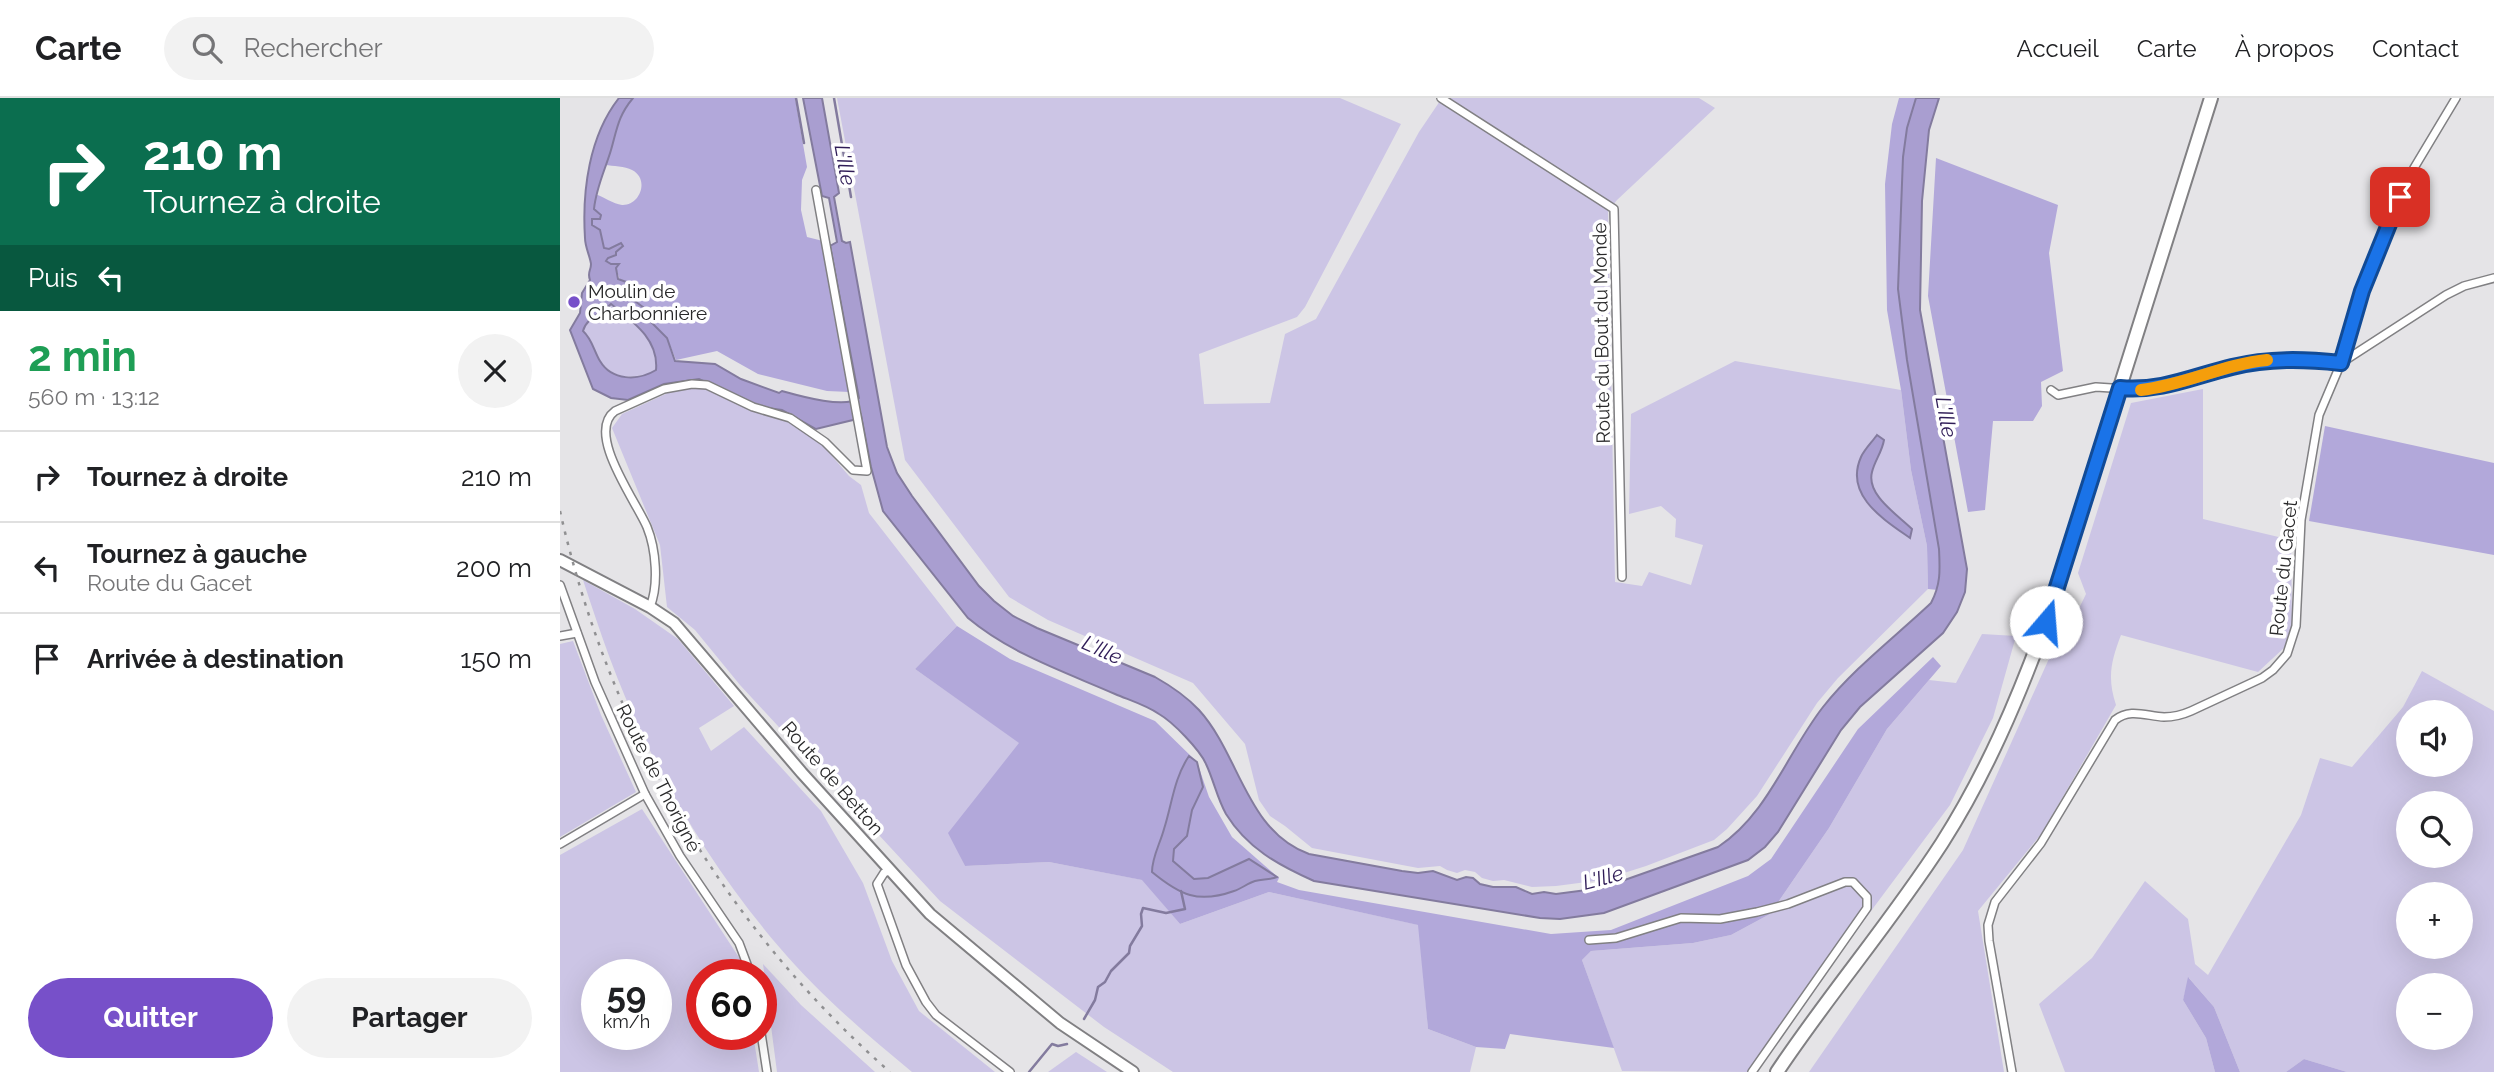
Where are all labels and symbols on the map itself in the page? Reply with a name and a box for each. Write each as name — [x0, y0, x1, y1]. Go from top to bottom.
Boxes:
water label: L'Ille — [830, 143, 861, 187]
pin — [2370, 167, 2430, 227]
street label: Route du Bout du Monde — [1588, 222, 1614, 444]
place label: Moulin de Charbonniere — [588, 280, 707, 324]
marker: Moulin de Charbonniere — [566, 294, 582, 310]
water label: L'Ille — [1931, 395, 1962, 439]
street label: Route du Gacet — [2265, 498, 2301, 637]
position arrow — [2009, 585, 2083, 659]
water label: L'Ille — [1078, 630, 1126, 669]
street label: Route de Thorigné — [612, 700, 706, 856]
street label: Route de Betton — [778, 717, 888, 839]
water label: L'Ille — [1580, 860, 1626, 895]
speed limit sign: 60 — [686, 959, 777, 1050]

